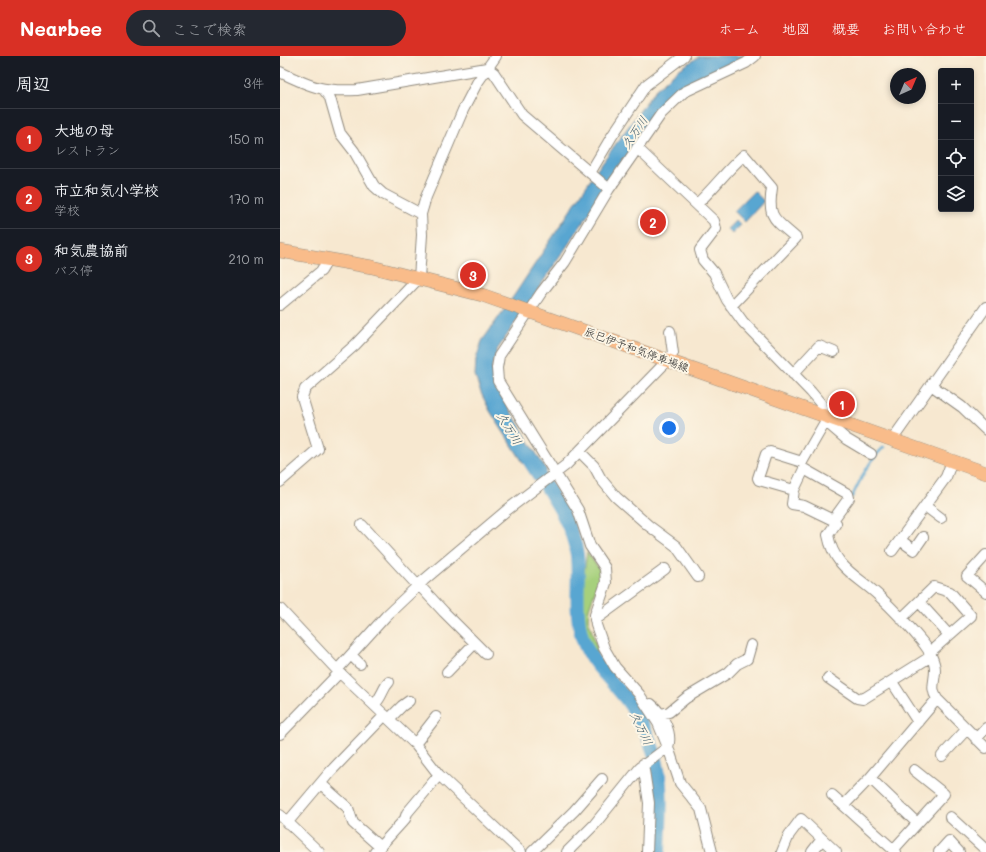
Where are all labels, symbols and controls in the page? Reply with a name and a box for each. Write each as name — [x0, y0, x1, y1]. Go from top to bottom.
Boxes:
search box — [126, 10, 406, 46]
text: Nearbee — [20, 16, 102, 41]
icon: search — [140, 17, 162, 39]
text: ここで検索 — [172, 19, 247, 39]
text: ホーム — [719, 19, 760, 38]
text: 地図 — [782, 19, 810, 38]
text: 概要 — [832, 19, 860, 38]
text: お問い合わせ — [882, 19, 966, 38]
north arrow — [890, 68, 926, 104]
map controls — [938, 68, 974, 212]
button: + — [938, 68, 974, 104]
text: 周辺 — [16, 72, 50, 94]
text: 3件 — [243, 74, 264, 91]
button: − — [938, 104, 974, 140]
water label: 久万川 — [617, 113, 651, 151]
text: 大地の母 — [54, 120, 114, 140]
text: 1 — [26, 130, 32, 147]
text: 150 m — [228, 130, 264, 147]
button: locate — [938, 140, 974, 176]
text: レストラン — [54, 141, 120, 158]
button: layers — [938, 176, 974, 212]
text: 市立和気小学校 — [54, 180, 159, 200]
text: 2 — [25, 190, 33, 207]
text: 170 m — [228, 190, 264, 207]
text: 学校 — [54, 201, 80, 218]
pin: 2 — [640, 207, 666, 237]
text: 和気農協前 — [54, 240, 129, 260]
text: 3 — [25, 250, 33, 267]
text: 210 m — [228, 250, 264, 267]
pin: 3 — [460, 260, 486, 290]
text: バス停 — [54, 261, 93, 278]
street label: 辰巳伊予和気停車場線 — [583, 323, 691, 375]
pin: 1 — [829, 389, 855, 419]
water label: 久万川 — [494, 408, 526, 448]
your location — [659, 418, 679, 438]
water label: 久万川 — [627, 708, 657, 748]

